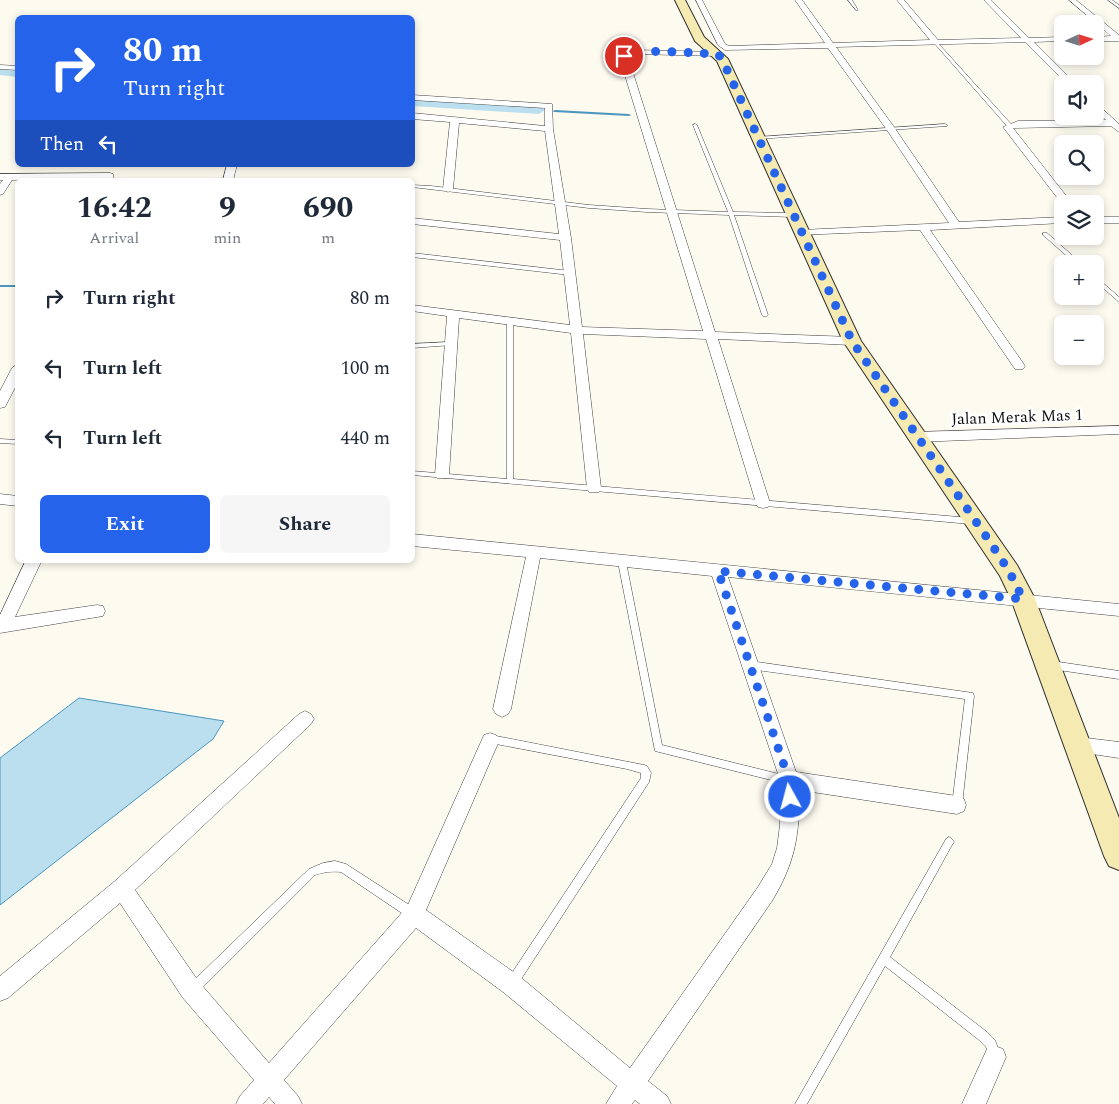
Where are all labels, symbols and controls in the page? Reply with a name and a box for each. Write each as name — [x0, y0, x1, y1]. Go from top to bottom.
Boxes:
north arrow — [1054, 15, 1104, 65]
map controls — [1054, 15, 1104, 365]
text: 80 m — [123, 24, 203, 77]
icon: right — [40, 35, 105, 100]
pin — [603, 35, 645, 77]
icon: arrive — [610, 42, 638, 70]
text: Turn right — [123, 72, 225, 105]
button: sound — [1054, 75, 1104, 125]
text: Then — [40, 130, 84, 159]
icon: left — [94, 130, 122, 158]
button: search — [1054, 135, 1104, 185]
text: 16:42 — [77, 185, 152, 231]
text: 9 — [219, 185, 236, 231]
text: 690 — [303, 185, 353, 231]
button: layers — [1054, 195, 1104, 245]
text: Arrival — [89, 226, 139, 250]
text: min — [213, 226, 241, 250]
text: m — [321, 226, 335, 250]
button: + — [1054, 255, 1104, 305]
icon: right — [40, 284, 68, 312]
text: Turn right — [83, 284, 176, 313]
text: 80 m — [350, 284, 390, 313]
button: − — [1054, 315, 1104, 365]
icon: left — [40, 354, 68, 382]
text: Turn left — [83, 354, 162, 383]
text: 100 m — [340, 354, 390, 383]
street label: Jalan Merak Mas 1 — [951, 403, 1083, 431]
icon: left — [40, 424, 68, 452]
text: Turn left — [83, 424, 162, 453]
text: 440 m — [340, 424, 390, 453]
button: Exit — [40, 495, 210, 553]
button: Share — [220, 495, 390, 553]
position arrow — [763, 770, 815, 822]

